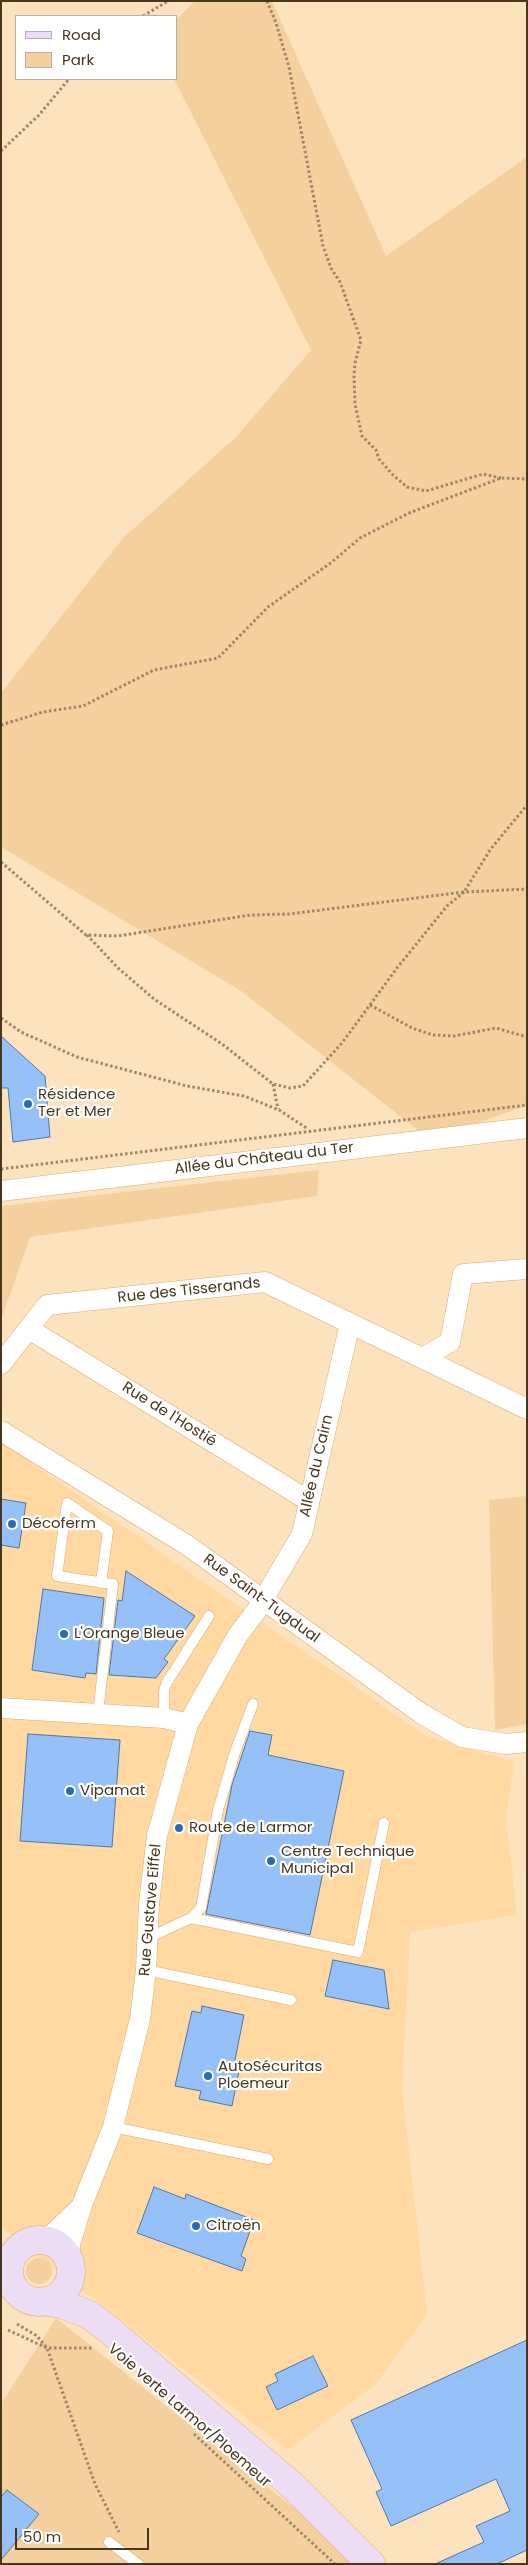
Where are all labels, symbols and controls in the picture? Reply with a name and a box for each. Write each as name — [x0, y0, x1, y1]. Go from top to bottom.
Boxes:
legend — [15, 15, 178, 80]
text: Road — [62, 24, 101, 45]
text: Park — [62, 49, 94, 70]
place label: Résidence Ter et Mer — [38, 1086, 115, 1121]
marker: Résidence Ter et Mer — [22, 1098, 34, 1110]
street label: Allée du Château du Ter — [173, 1139, 355, 1179]
street label: Rue des Tisserands — [117, 1275, 261, 1307]
street label: Rue de l'Hostié — [119, 1379, 219, 1451]
street label: Allée du Cairn — [296, 1413, 338, 1519]
place label: Décoferm — [22, 1515, 96, 1533]
marker: Décoferm — [6, 1518, 18, 1530]
street label: Rue Saint-Tugdual — [199, 1551, 323, 1647]
place label: L'Orange Bleue — [74, 1625, 185, 1643]
marker: L'Orange Bleue — [58, 1628, 70, 1640]
place label: Vipamat — [80, 1782, 145, 1800]
marker: Vipamat — [64, 1785, 76, 1797]
place label: Route de Larmor — [189, 1819, 312, 1837]
marker: Route de Larmor — [173, 1822, 185, 1834]
street label: Rue Gustave Eiffel — [136, 1843, 166, 1977]
place label: Centre Technique Municipal — [281, 1843, 414, 1878]
marker: Centre Technique Municipal — [265, 1855, 277, 1867]
place label: AutoSécuritas Ploemeur — [218, 2058, 322, 2093]
marker: AutoSécuritas Ploemeur — [202, 2070, 214, 2082]
place label: Citroën — [206, 2217, 261, 2235]
marker: Citroën — [190, 2220, 202, 2232]
street label: Voie verte Larmor/Ploemeur — [104, 2340, 274, 2492]
scale bar — [18, 2518, 151, 2550]
text: 50 m — [23, 2526, 61, 2547]

